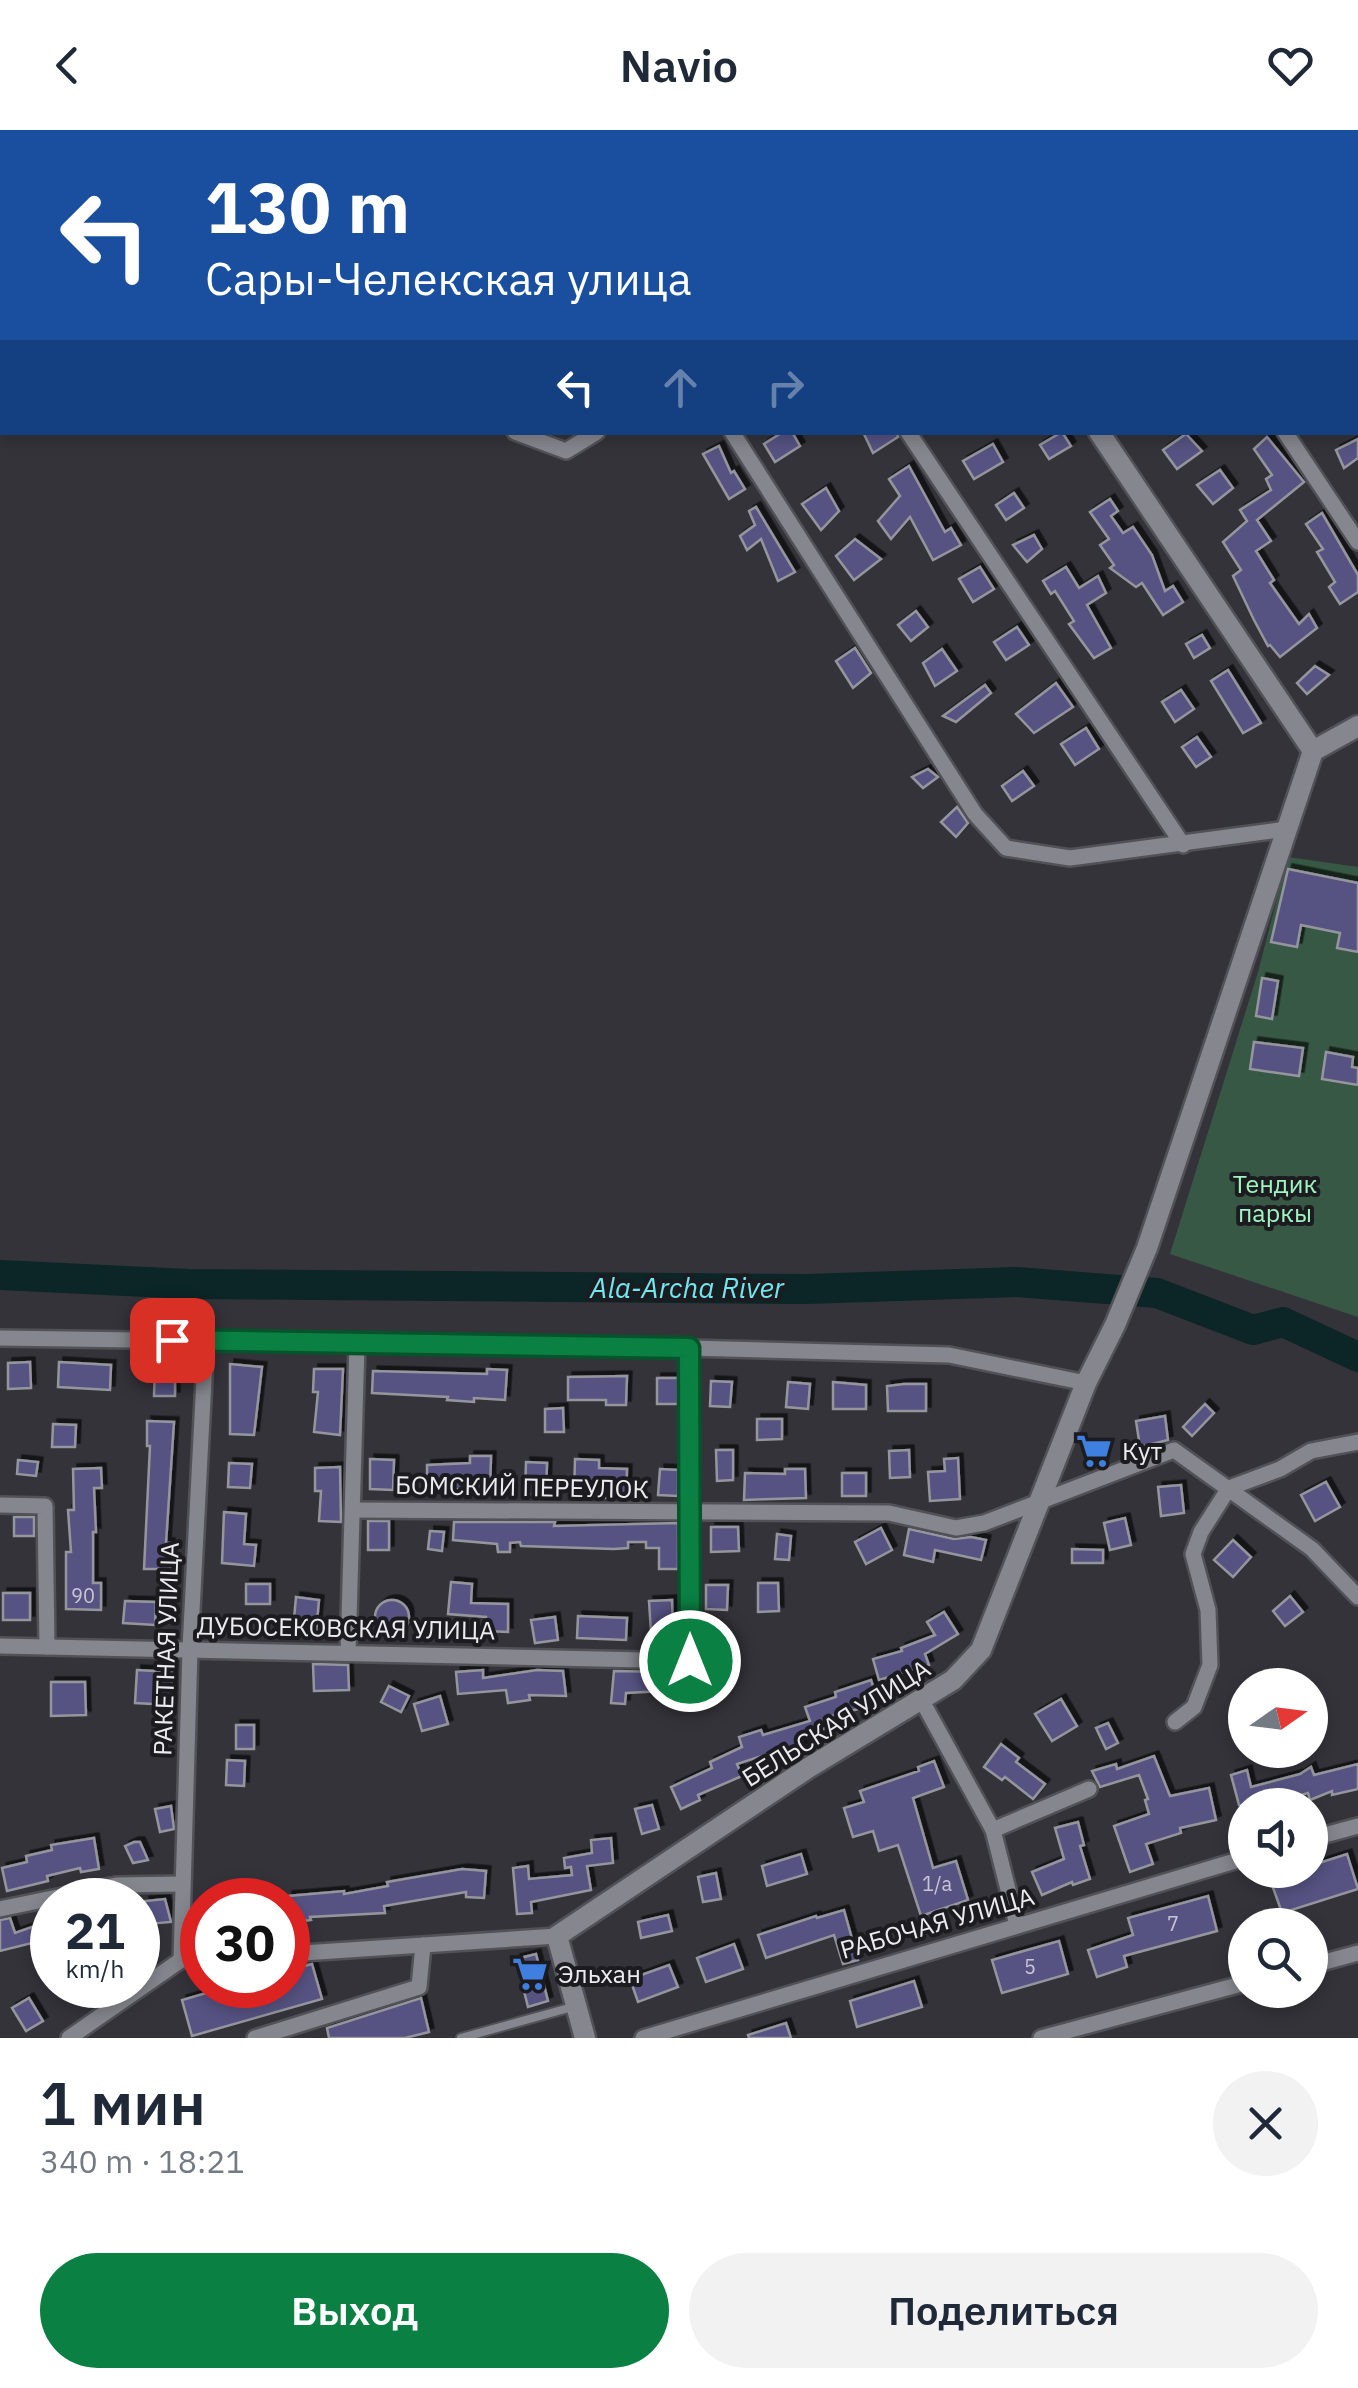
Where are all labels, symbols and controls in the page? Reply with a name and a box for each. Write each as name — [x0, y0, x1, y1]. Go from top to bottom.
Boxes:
text: Navio — [620, 36, 738, 94]
icon: back — [40, 38, 95, 93]
icon: heart — [1263, 38, 1318, 93]
text: 130 m — [205, 161, 410, 252]
icon: left — [40, 170, 170, 300]
text: Сары-Челекская улица — [205, 249, 692, 307]
icon: left — [548, 360, 603, 415]
icon: ahead — [653, 360, 708, 415]
icon: right — [758, 360, 813, 415]
park label: Тендик паркы — [1233, 1167, 1317, 1229]
water label: Ala-Archa River — [589, 1269, 785, 1306]
pin — [130, 1298, 215, 1383]
icon: arrive — [145, 1313, 200, 1368]
supermarket icon: Кут — [1075, 1432, 1113, 1470]
place label: Кут — [1122, 1434, 1163, 1467]
street label: БОМСКИЙ ПЕРЕУЛОК — [395, 1468, 649, 1505]
street label: РАКЕТНАЯ УЛИЦА — [145, 1542, 186, 1756]
house number: 90 — [71, 1582, 95, 1609]
street label: ДУБОСЕКОВСКАЯ УЛИЦА — [197, 1608, 496, 1647]
position arrow — [638, 1609, 742, 1713]
street label: БЕЛЬСКАЯ УЛИЦА — [735, 1651, 936, 1794]
north arrow — [1228, 1668, 1328, 1768]
map controls — [1228, 1668, 1328, 2008]
button: sound — [1228, 1788, 1328, 1888]
house number: 1/а — [922, 1870, 952, 1897]
speed limit sign: 30 — [180, 1878, 310, 2008]
street label: РАБОЧАЯ УЛИЦА — [836, 1879, 1038, 1966]
text: 21 — [65, 1898, 125, 1963]
button: search — [1228, 1908, 1328, 2008]
house number: 7 — [1167, 1910, 1179, 1937]
text: km/h — [66, 1952, 124, 1985]
house number: 5 — [1024, 1953, 1036, 1980]
supermarket icon: Эльхан — [511, 1955, 549, 1993]
place label: Эльхан — [558, 1957, 641, 1990]
text: 1 мин — [40, 2063, 206, 2142]
button: close — [1213, 2071, 1318, 2176]
text: 340 m · 18:21 — [40, 2140, 245, 2182]
button: Выход — [40, 2253, 669, 2368]
button: Поделиться — [689, 2253, 1318, 2368]

